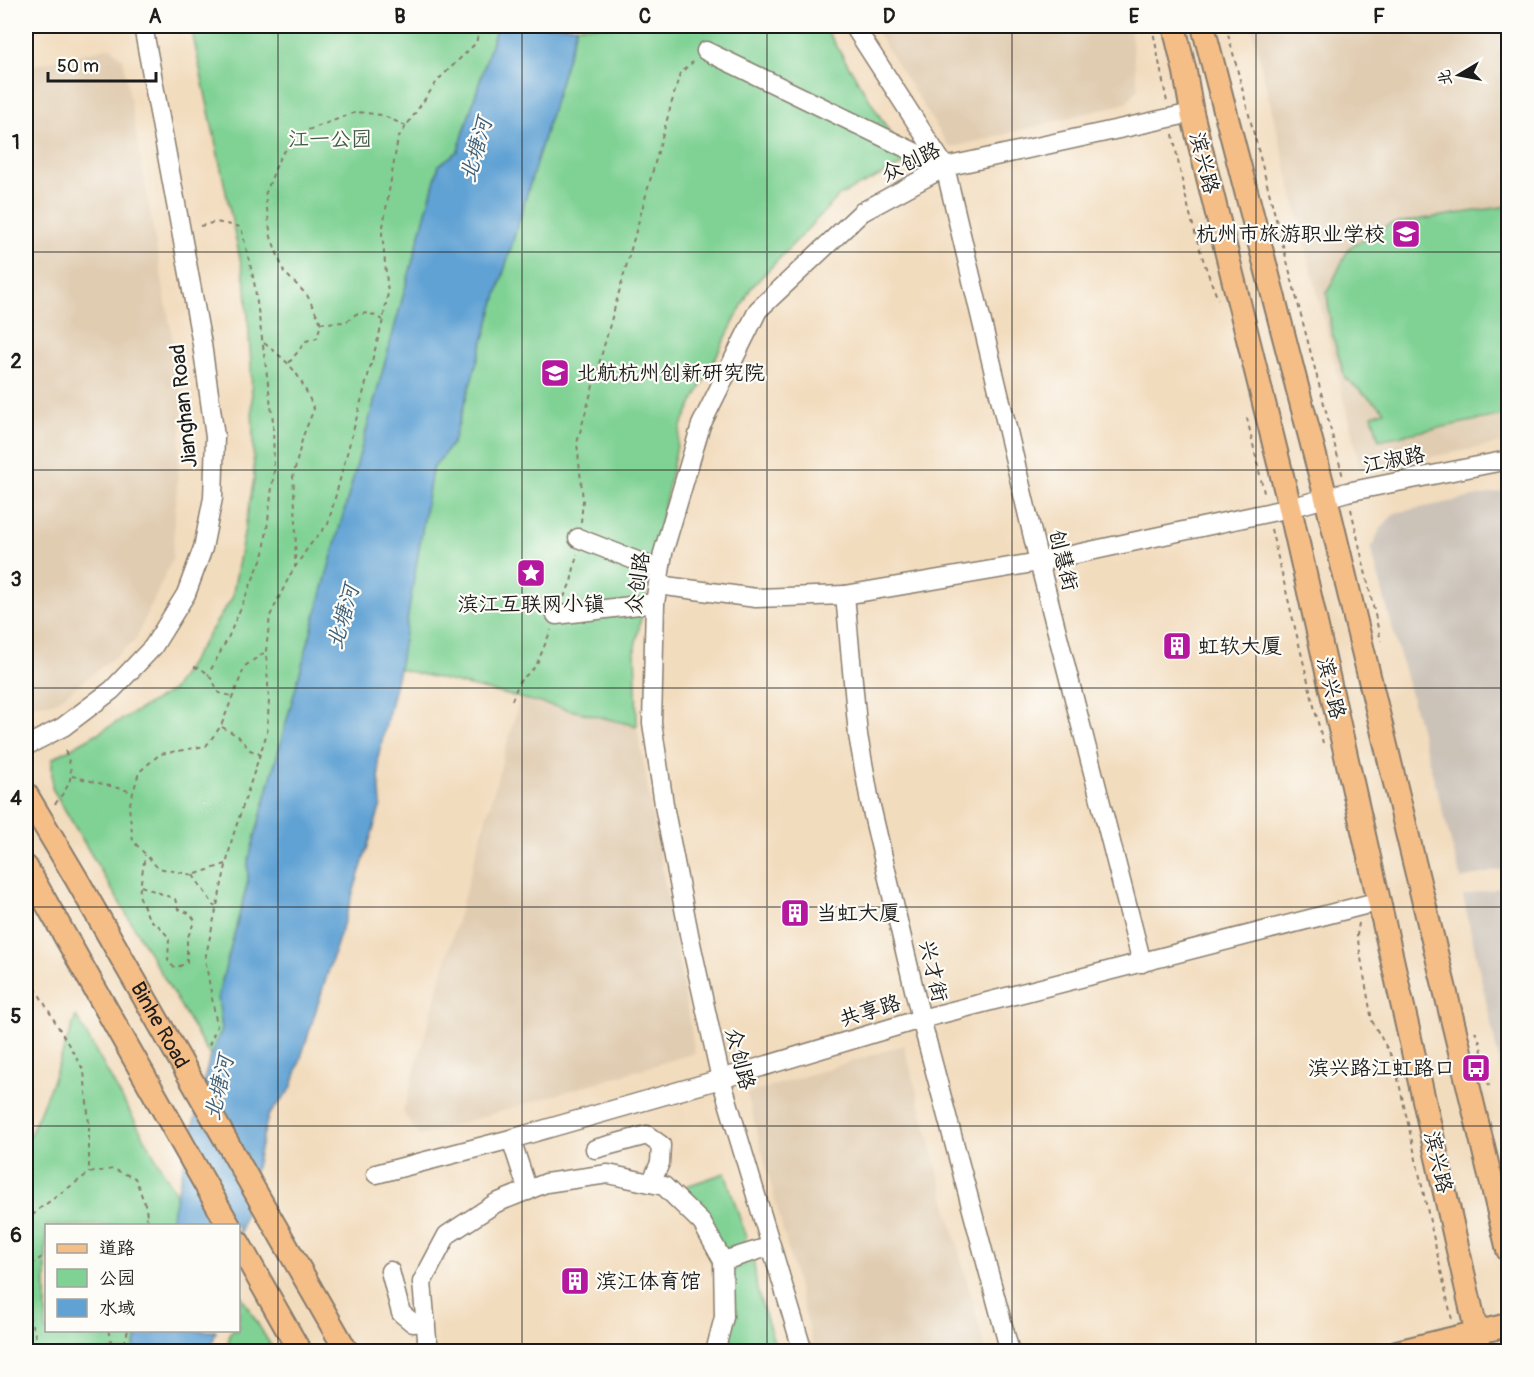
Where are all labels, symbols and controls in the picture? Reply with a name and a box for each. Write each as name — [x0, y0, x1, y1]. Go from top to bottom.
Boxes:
text: A — [149, 4, 162, 29]
text: B — [394, 4, 406, 29]
text: C — [639, 4, 651, 29]
text: D — [883, 4, 896, 29]
text: E — [1129, 4, 1140, 29]
text: F — [1373, 4, 1385, 29]
scale bar — [48, 45, 156, 83]
north arrow — [1429, 45, 1489, 105]
text: 50 m — [57, 55, 99, 78]
text: 北 — [1434, 68, 1456, 87]
water label: 北塘河 — [453, 112, 499, 186]
park label: 江一公园 — [288, 126, 372, 153]
street label: 滨兴路 — [1183, 129, 1225, 197]
text: 1 — [12, 130, 20, 155]
street label: 众创路 — [877, 136, 945, 188]
school or university icon: 杭州市旅游职业学校 — [1390, 218, 1422, 250]
place label: 杭州市旅游职业学校 — [1196, 221, 1385, 248]
street label: Jianghan Road — [164, 343, 204, 469]
text: 2 — [10, 349, 22, 374]
school or university icon: 北航杭州创新研究院 — [539, 357, 571, 389]
place label: 北航杭州创新研究院 — [576, 360, 765, 387]
street label: 江淑路 — [1361, 441, 1427, 479]
street label: 创慧街 — [1042, 526, 1084, 594]
street label: 众创路 — [620, 550, 656, 616]
place icon: 滨江互联网小镇 — [515, 557, 547, 589]
text: 3 — [10, 567, 22, 592]
water label: 北塘河 — [320, 579, 366, 653]
place label: 滨江互联网小镇 — [458, 591, 605, 618]
building icon: 虹软大厦 — [1161, 630, 1193, 662]
place label: 虹软大厦 — [1198, 633, 1282, 660]
street label: 滨兴路 — [1311, 654, 1351, 722]
text: 4 — [10, 786, 22, 811]
building icon: 当虹大厦 — [779, 897, 811, 929]
place label: 当虹大厦 — [816, 900, 900, 927]
street label: 兴才街 — [913, 937, 953, 1005]
street label: Binhe Road — [125, 977, 195, 1073]
street label: 共享路 — [836, 989, 904, 1033]
text: 5 — [11, 1004, 22, 1029]
street label: 众创路 — [719, 1025, 761, 1093]
water label: 北塘河 — [198, 1050, 241, 1123]
bus stop icon: 滨兴路江虹路口 — [1460, 1052, 1492, 1084]
place label: 滨兴路江虹路口 — [1308, 1055, 1455, 1082]
street label: 滨兴路 — [1418, 1128, 1458, 1196]
text: 6 — [10, 1223, 22, 1248]
legend — [45, 1224, 240, 1332]
text: 道路 — [99, 1237, 135, 1260]
building icon: 滨江体育馆 — [559, 1265, 591, 1297]
text: 公园 — [99, 1267, 135, 1290]
place label: 滨江体育馆 — [596, 1268, 701, 1295]
text: 水域 — [99, 1297, 135, 1320]

